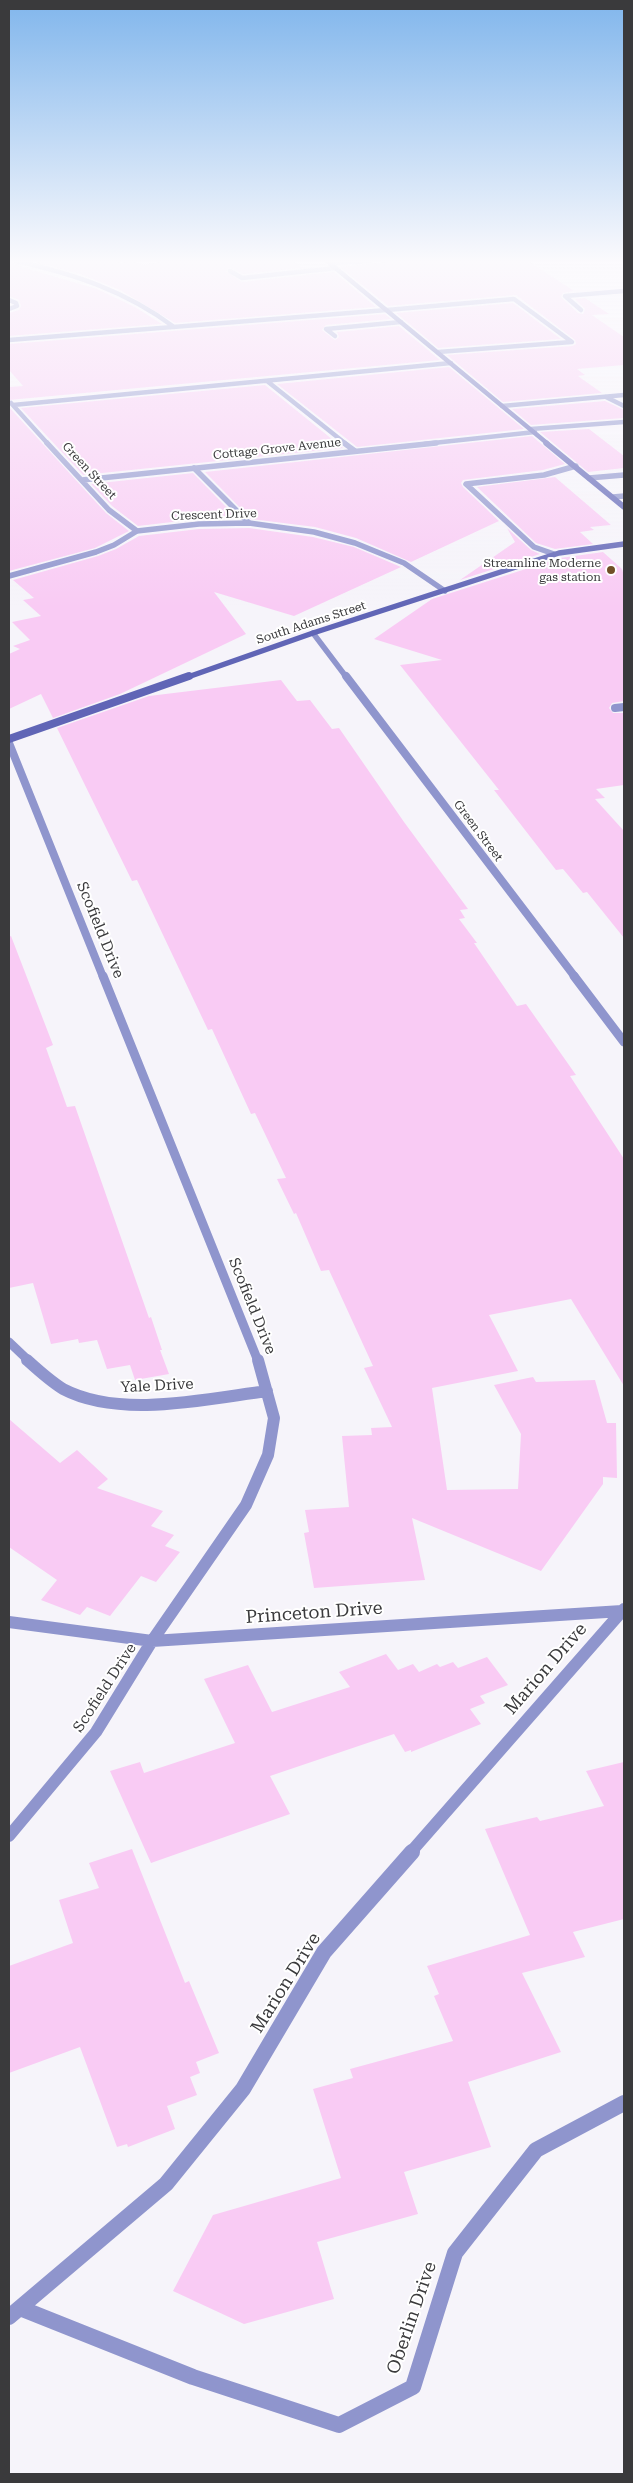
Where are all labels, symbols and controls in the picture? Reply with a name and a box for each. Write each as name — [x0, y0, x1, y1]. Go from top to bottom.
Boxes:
street label: Cottage Grove Avenue — [212, 435, 342, 463]
street label: Green Street — [59, 440, 119, 502]
street label: Crescent Drive — [171, 506, 257, 524]
place label: Streamline Moderne gas station — [483, 556, 601, 584]
marker: Streamline Moderne gas station — [605, 564, 617, 576]
street label: South Adams Street — [254, 598, 368, 648]
street label: Green Street — [450, 798, 506, 864]
street label: Scofield Drive — [72, 879, 128, 981]
street label: Scofield Drive — [224, 1255, 280, 1357]
street label: Yale Drive — [120, 1375, 194, 1397]
street label: Princeton Drive — [245, 1597, 383, 1629]
street label: Marion Drive — [500, 1619, 592, 1719]
street label: Scofield Drive — [70, 1640, 140, 1736]
street label: Marion Drive — [247, 1929, 325, 2037]
street label: Oberlin Drive — [383, 2259, 441, 2377]

